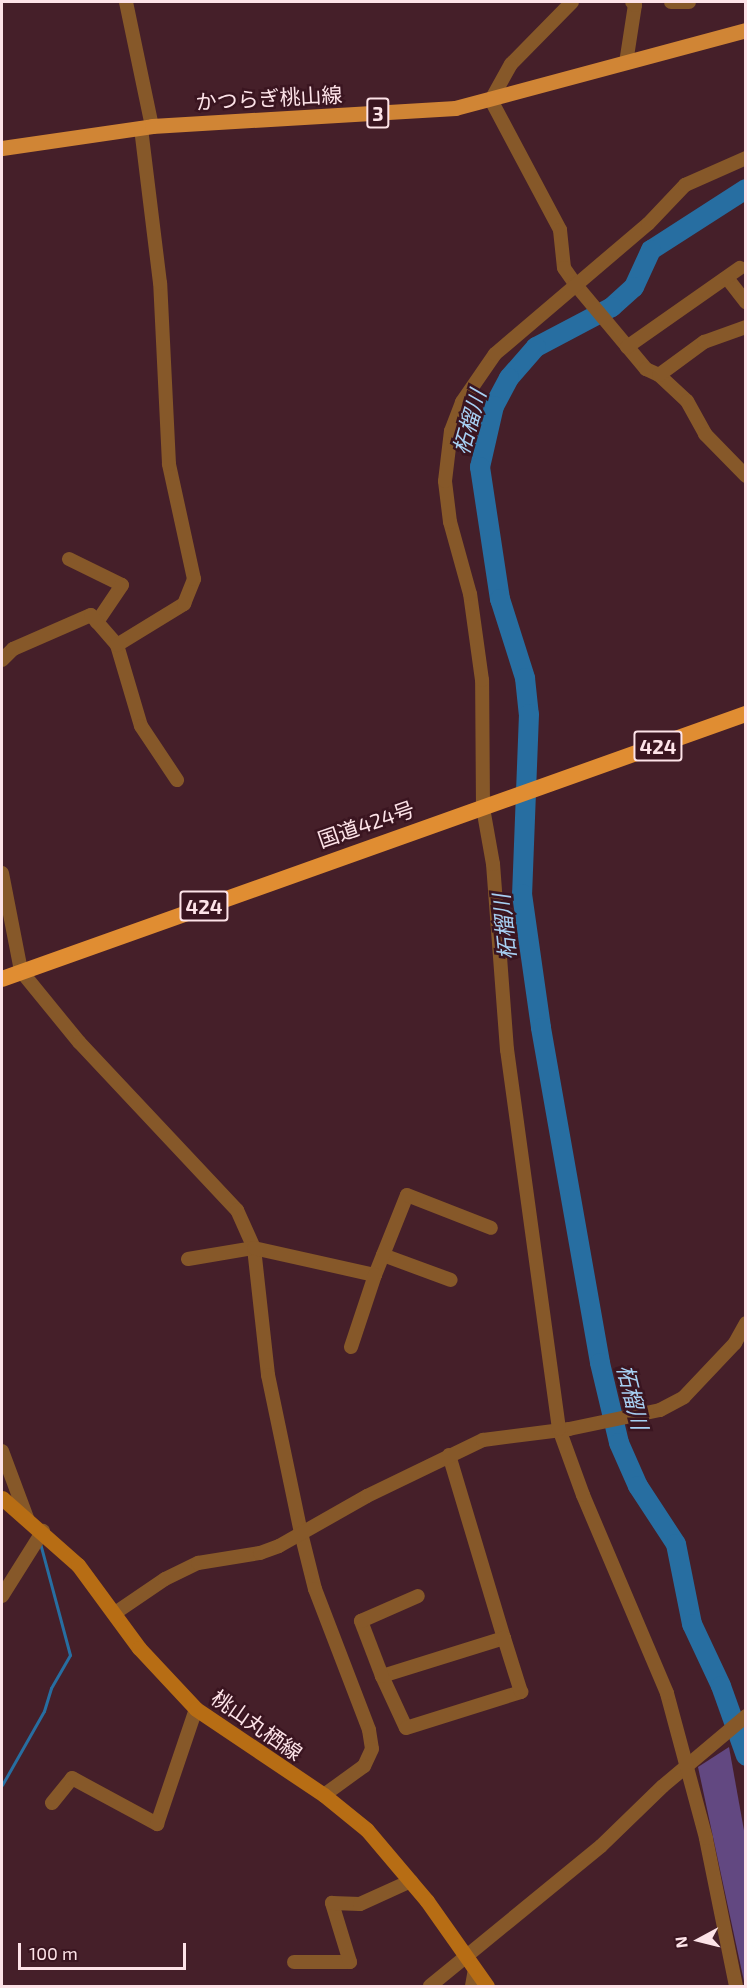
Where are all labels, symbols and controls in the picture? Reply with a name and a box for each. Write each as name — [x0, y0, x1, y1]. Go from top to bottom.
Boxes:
street label: かつらぎ桃山線 — [195, 82, 343, 114]
road number: 3 — [366, 96, 390, 130]
water label: 柘榴川 — [447, 387, 491, 457]
road number: 424 — [632, 729, 684, 763]
street label: 国道424号 — [314, 796, 418, 852]
road number: 424 — [178, 889, 230, 923]
water label: 柘榴川 — [487, 893, 521, 961]
water label: 柘榴川 — [612, 1362, 654, 1432]
street label: 桃山丸栖線 — [207, 1685, 307, 1765]
north arrow — [669, 1910, 729, 1970]
scale bar — [21, 1931, 189, 1969]
text: N — [671, 1935, 691, 1949]
text: 100 m — [29, 1942, 78, 1964]

